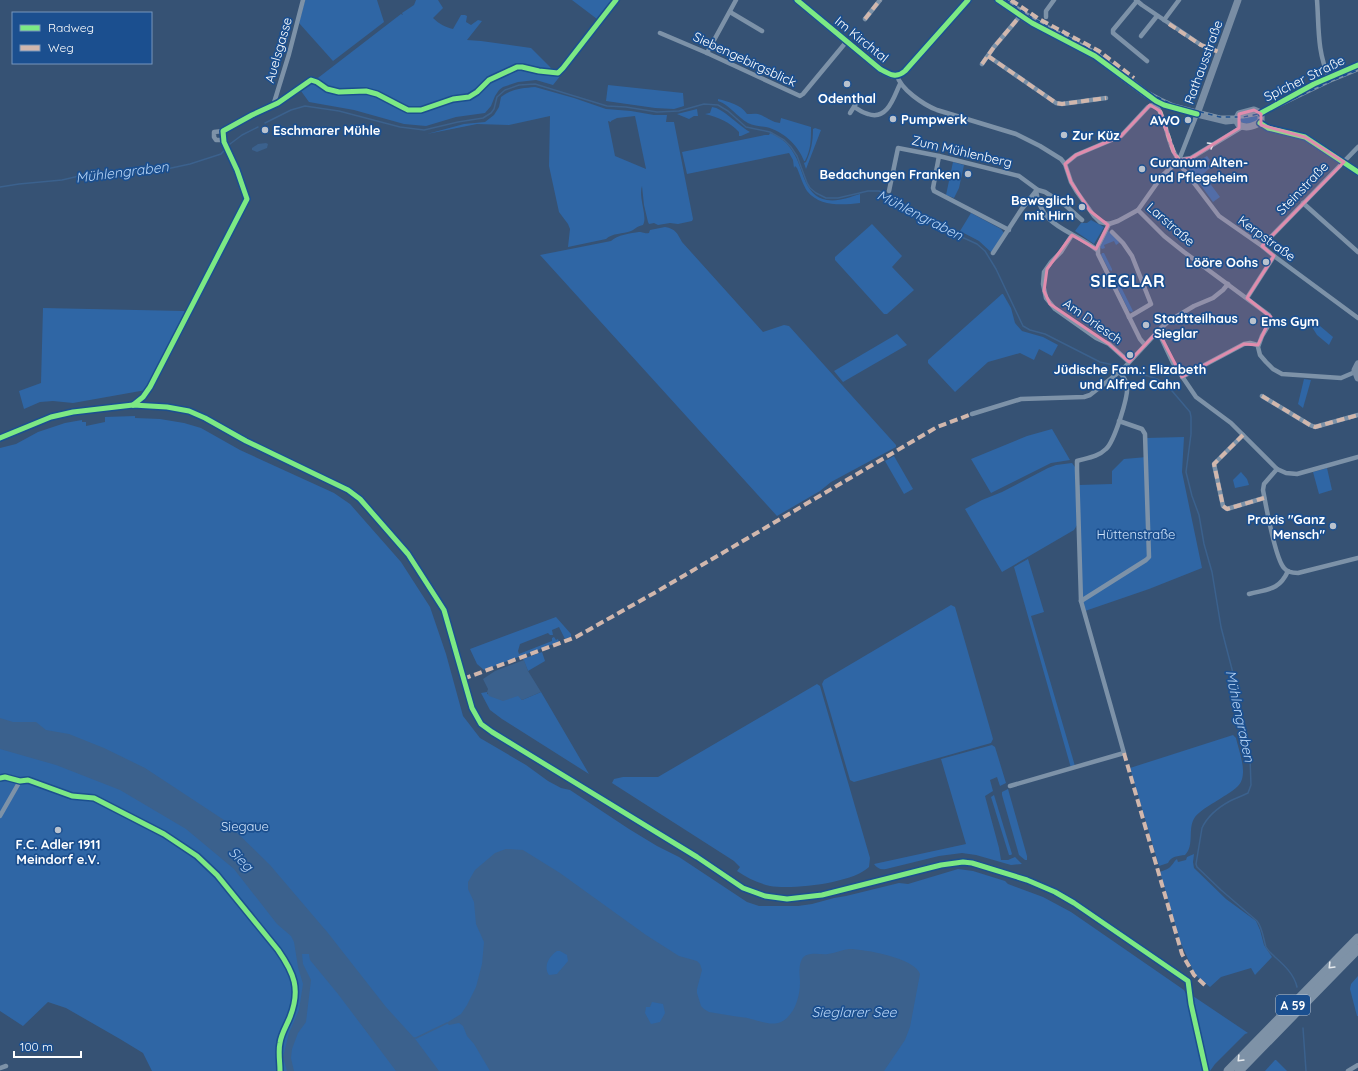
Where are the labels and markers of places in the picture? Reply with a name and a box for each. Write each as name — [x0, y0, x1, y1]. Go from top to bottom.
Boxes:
marker: Odenthal — [842, 79, 852, 89]
place label: Odenthal — [818, 90, 876, 106]
place label: Pumpwerk — [901, 111, 967, 127]
place label: AWO — [1150, 112, 1180, 128]
marker: Pumpwerk — [888, 114, 898, 124]
marker: AWO — [1183, 115, 1193, 125]
place label: Eschmarer Mühle — [273, 122, 381, 138]
marker: Eschmarer Mühle — [260, 125, 270, 135]
place label: Zur Küz — [1072, 127, 1120, 143]
marker: Zur Küz — [1059, 130, 1069, 140]
place label: Curanum Alten- und Pflegeheim — [1150, 154, 1248, 185]
marker: Curanum Alten- und Pflegeheim — [1137, 164, 1147, 174]
place label: Bedachungen Franken — [820, 166, 960, 182]
marker: Bedachungen Franken — [963, 169, 973, 179]
place label: Beweglich mit Hirn — [1011, 192, 1074, 223]
marker: Beweglich mit Hirn — [1077, 202, 1087, 212]
place label: Lööre Oohs — [1186, 254, 1258, 270]
marker: Lööre Oohs — [1261, 257, 1271, 267]
place label: Stadtteilhaus Sieglar — [1154, 310, 1238, 341]
place label: Ems Gym — [1261, 313, 1319, 329]
marker: Ems Gym — [1248, 316, 1258, 326]
marker: Stadtteilhaus Sieglar — [1141, 320, 1151, 330]
marker: Jüdische Fam.: Elizabeth und Alfred Cahn — [1125, 350, 1135, 360]
place label: Jüdische Fam.: Elizabeth und Alfred Cahn — [1054, 361, 1206, 392]
place label: Praxis "Ganz Mensch" — [1247, 511, 1325, 542]
marker: Praxis "Ganz Mensch" — [1328, 521, 1338, 531]
marker: F.C. Adler 1911 Meindorf e.V. — [53, 825, 63, 835]
place label: F.C. Adler 1911 Meindorf e.V. — [16, 836, 100, 867]

